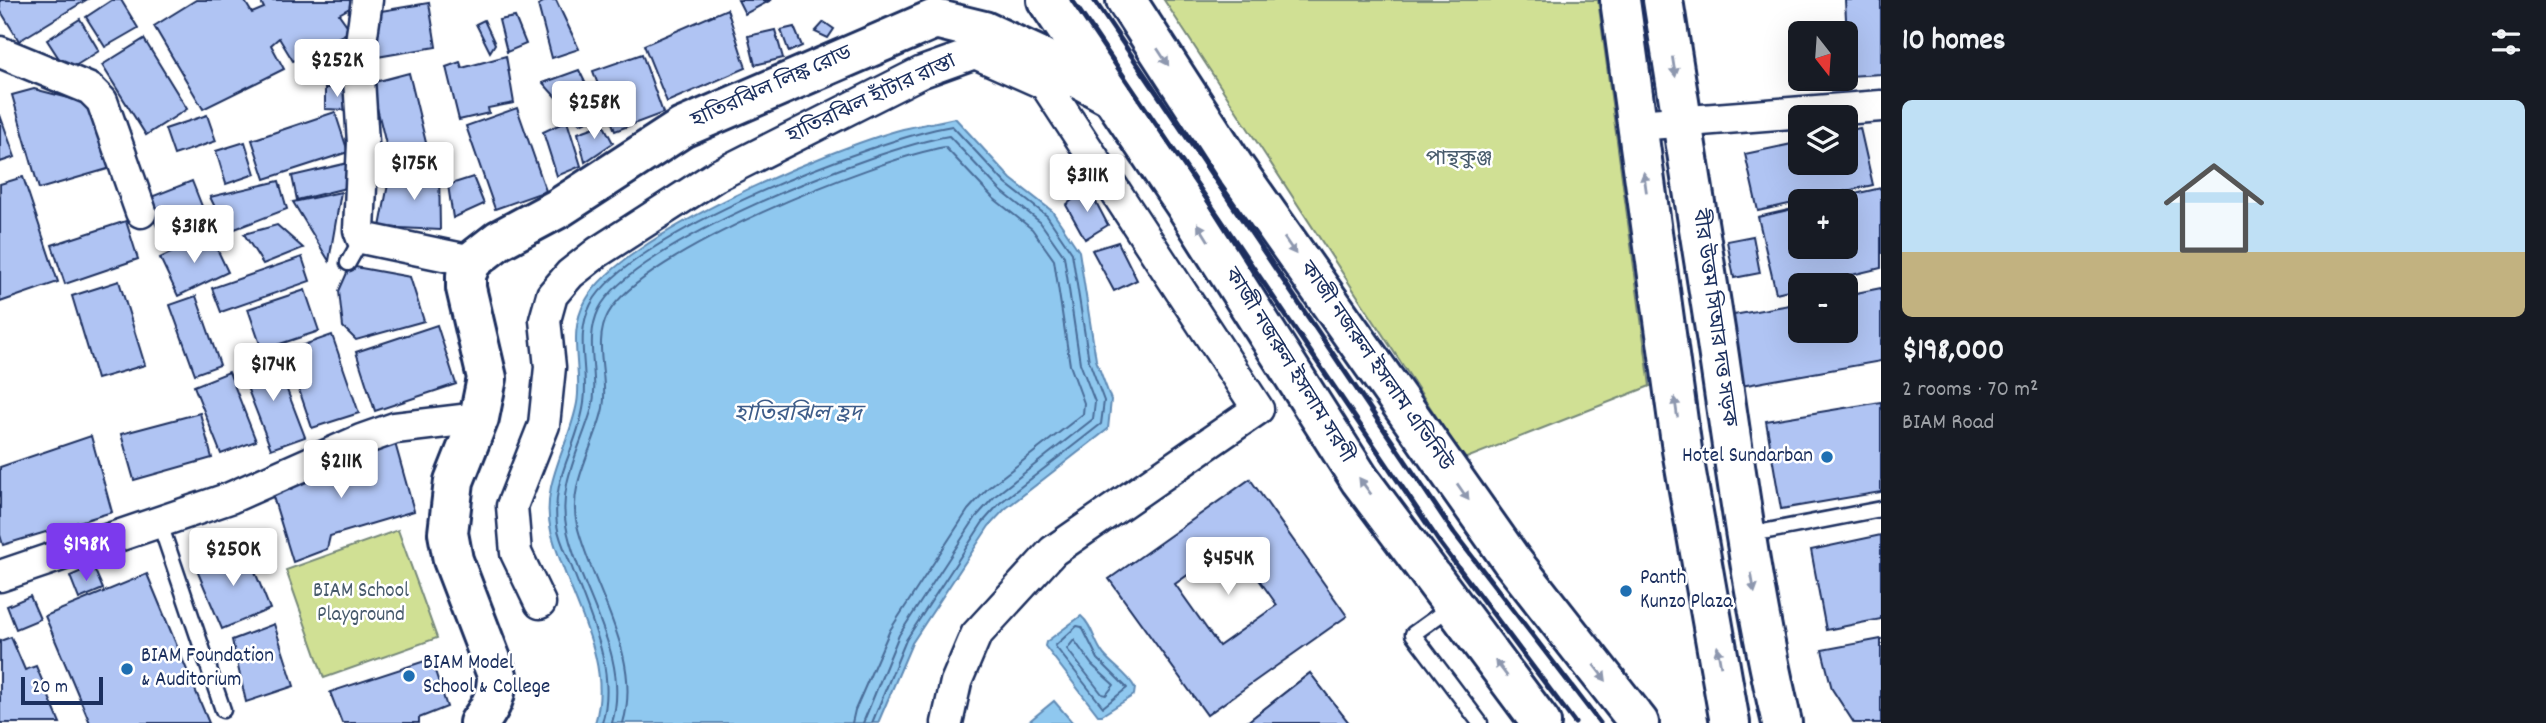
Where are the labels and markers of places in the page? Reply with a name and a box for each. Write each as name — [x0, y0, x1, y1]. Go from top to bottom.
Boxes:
pin: $252K — [288, 40, 386, 99]
pin: $258K — [545, 82, 643, 141]
pin: $175K — [365, 142, 463, 202]
pin: $311K — [1038, 154, 1136, 214]
pin: $318K — [145, 205, 243, 265]
pin: $174K — [224, 344, 322, 403]
pin: $211K — [292, 440, 390, 500]
place label: Hotel Sundarban — [1682, 442, 1813, 472]
marker: Hotel Sundarban — [1819, 449, 1835, 465]
pin: $198K — [37, 524, 135, 583]
pin: $250K — [184, 528, 282, 588]
pin: $454K — [1179, 538, 1277, 597]
place label: Panth Kunzo Plaza — [1640, 564, 1734, 618]
marker: Panth Kunzo Plaza — [1618, 583, 1634, 599]
place label: BIAM Foundation & Auditorium — [141, 642, 274, 696]
place label: BIAM Model School & College — [423, 649, 550, 703]
marker: BIAM Foundation & Auditorium — [119, 661, 135, 677]
marker: BIAM Model School & College — [401, 668, 417, 684]

